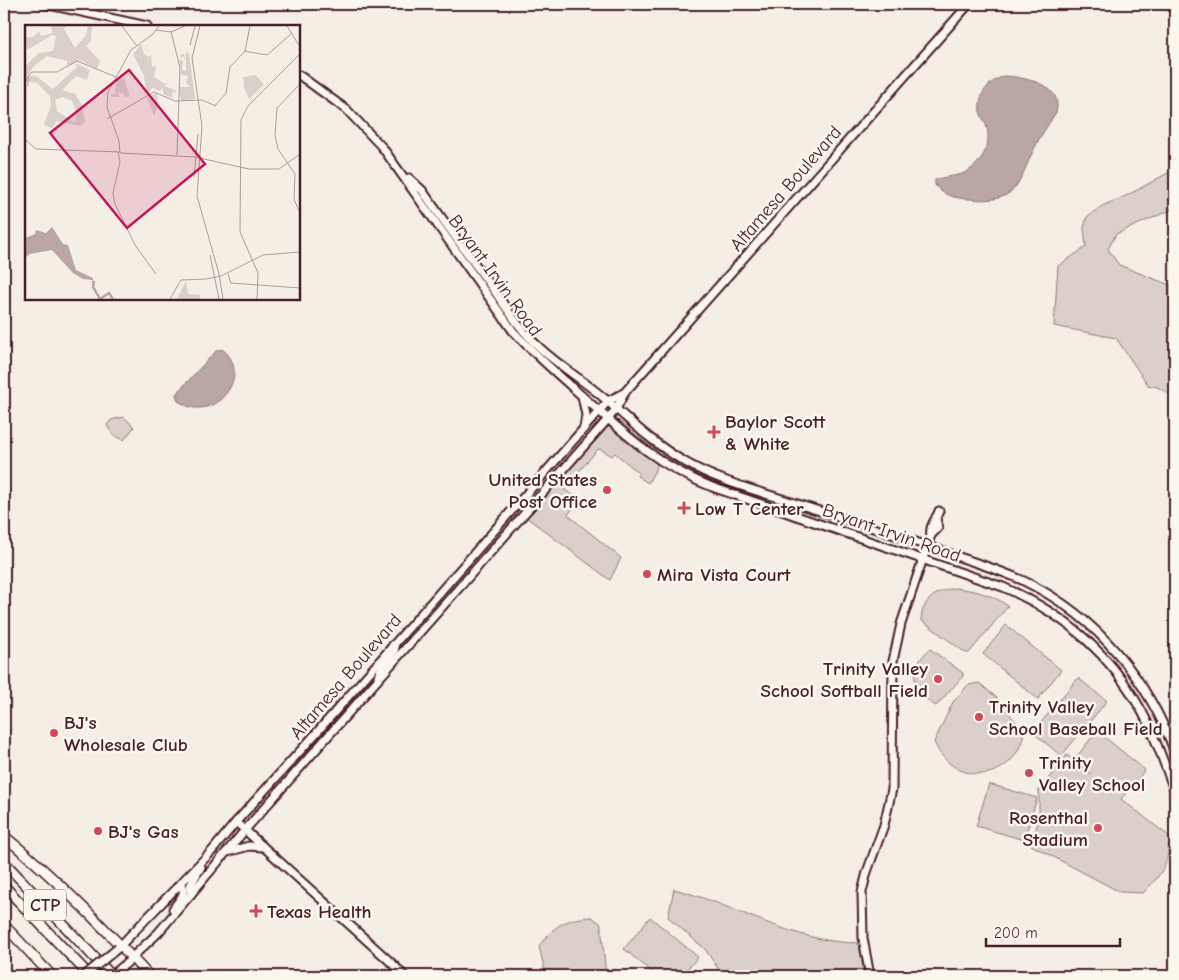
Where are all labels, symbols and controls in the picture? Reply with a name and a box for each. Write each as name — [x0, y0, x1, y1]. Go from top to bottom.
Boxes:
inset map — [25, 25, 300, 300]
street label: Altamesa Boulevard — [725, 122, 846, 256]
street label: Bryant Irvin Road — [444, 211, 547, 341]
place label: Baylor Scott & White — [725, 411, 826, 455]
marker: Baylor Scott & White — [707, 425, 721, 439]
place label: United States Post Office — [489, 469, 597, 513]
marker: United States Post Office — [601, 484, 613, 496]
place label: Low T Center — [695, 498, 804, 520]
street label: Bryant Irvin Road — [820, 499, 964, 567]
marker: Low T Center — [677, 501, 691, 515]
place label: Mira Vista Court — [657, 564, 791, 586]
marker: Mira Vista Court — [641, 568, 653, 580]
street label: Altamesa Boulevard — [285, 610, 406, 744]
place label: Trinity Valley School Softball Field — [761, 658, 928, 702]
marker: Trinity Valley School Softball Field — [932, 673, 944, 685]
place label: Trinity Valley School Baseball Field — [989, 696, 1163, 740]
marker: Trinity Valley School Baseball Field — [973, 711, 985, 723]
place label: BJ's Wholesale Club — [64, 712, 188, 756]
marker: BJ's Wholesale Club — [48, 727, 60, 739]
place label: Trinity Valley School — [1039, 752, 1145, 796]
marker: Trinity Valley School — [1023, 767, 1035, 779]
place label: Rosenthal Stadium — [1009, 807, 1088, 851]
place label: BJ's Gas — [108, 821, 178, 843]
marker: Rosenthal Stadium — [1092, 822, 1104, 834]
marker: BJ's Gas — [92, 825, 104, 837]
road number: CTP — [24, 890, 66, 920]
place label: Texas Health — [267, 901, 371, 923]
marker: Texas Health — [249, 904, 263, 918]
scale bar — [986, 915, 1120, 947]
text: 200 m — [994, 924, 1038, 942]

